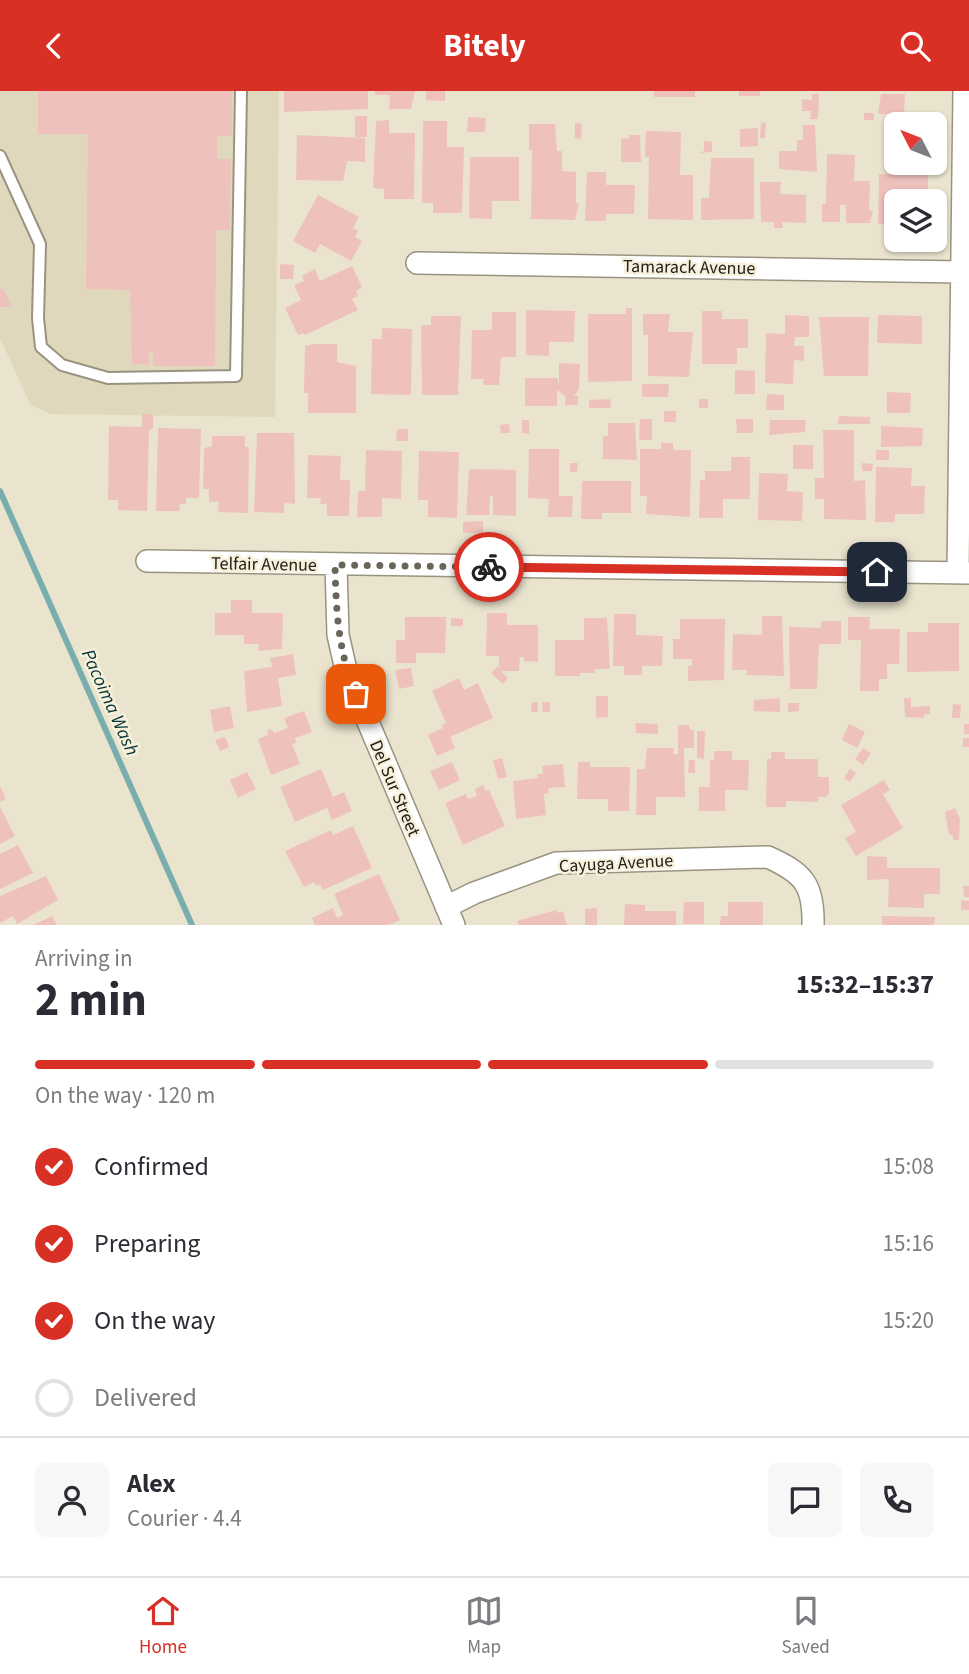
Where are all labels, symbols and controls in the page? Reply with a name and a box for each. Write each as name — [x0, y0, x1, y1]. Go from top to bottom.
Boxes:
text: Bitely — [443, 23, 526, 69]
icon: back — [35, 27, 73, 65]
icon: search — [896, 27, 934, 65]
north arrow — [884, 112, 947, 175]
map controls — [884, 112, 947, 252]
button: layers — [884, 189, 947, 252]
street label: Tamarack Avenue — [623, 254, 756, 281]
courier — [454, 532, 524, 602]
pin — [847, 542, 907, 602]
icon: bike — [470, 548, 508, 586]
street label: Telfair Avenue — [211, 551, 317, 578]
icon: home — [858, 553, 896, 591]
water label: Pacoima Wash — [74, 645, 145, 760]
pin — [326, 664, 386, 724]
icon: bag — [337, 675, 375, 713]
street label: Del Sur Street — [363, 736, 426, 840]
street label: Cayuga Avenue — [558, 848, 674, 879]
text: Arriving in — [35, 942, 133, 975]
text: 15:32–15:37 — [796, 966, 934, 1003]
text: 2 min — [35, 968, 147, 1033]
text: On the way · 120 m — [35, 1079, 215, 1112]
icon: check — [35, 1148, 73, 1186]
text: Confirmed — [94, 1148, 209, 1185]
text: 15:08 — [883, 1150, 934, 1183]
icon: check — [35, 1225, 73, 1263]
text: Preparing — [94, 1225, 200, 1262]
text: 15:16 — [883, 1227, 934, 1260]
icon: check — [35, 1302, 73, 1340]
text: On the way — [94, 1302, 215, 1339]
text: 15:20 — [883, 1304, 934, 1337]
text: Delivered — [94, 1379, 197, 1416]
button: person — [35, 1463, 109, 1537]
button: chat — [768, 1463, 842, 1537]
button: phone — [860, 1463, 934, 1537]
text: Alex — [127, 1465, 176, 1502]
text: Courier · 4.4 — [127, 1502, 242, 1535]
tab: Home — [139, 1592, 187, 1661]
tab: Map — [465, 1592, 503, 1661]
tab: Saved — [781, 1592, 830, 1661]

